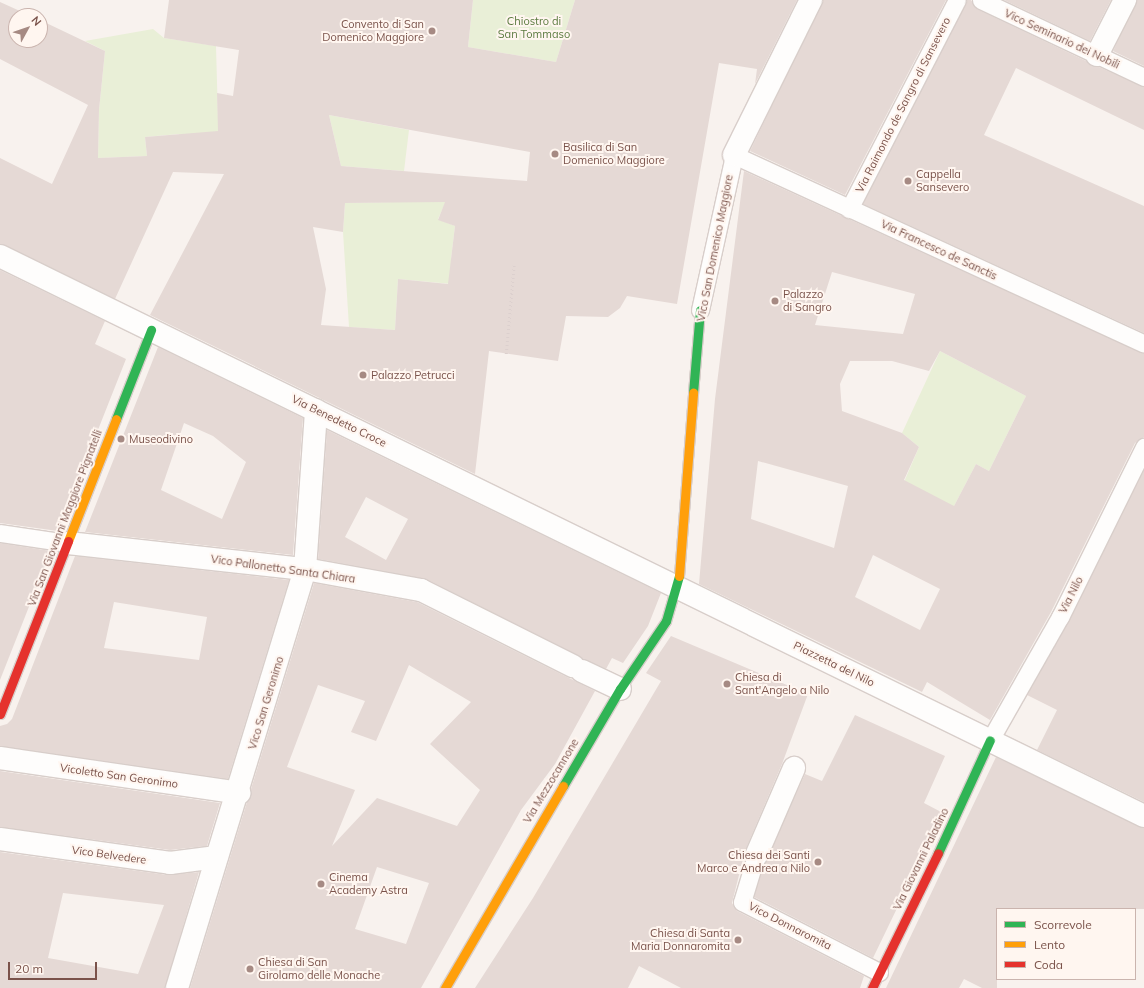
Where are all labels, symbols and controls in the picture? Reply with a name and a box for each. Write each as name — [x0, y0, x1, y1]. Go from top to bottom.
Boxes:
street label: Vico Seminario dei Nobili — [1002, 6, 1122, 72]
north arrow — [8, 8, 48, 48]
text: N — [28, 13, 44, 29]
park label: Chiostro di San Tommaso — [498, 15, 570, 41]
street label: Via Raimondo de Sangro di Sansevero — [853, 15, 953, 195]
place label: Convento di San Domenico Maggiore — [322, 18, 424, 44]
marker: Convento di San Domenico Maggiore — [427, 26, 437, 36]
place label: Basilica di San Domenico Maggiore — [563, 141, 665, 167]
marker: Basilica di San Domenico Maggiore — [550, 149, 560, 159]
place label: Cappella Sansevero — [916, 168, 969, 194]
street label: Vico San Domenico Maggiore — [694, 173, 736, 323]
marker: Cappella Sansevero — [903, 176, 913, 186]
street label: Via Francesco de Sanctis — [879, 217, 999, 283]
place label: Palazzo di Sangro — [783, 288, 832, 314]
marker: Palazzo di Sangro — [770, 296, 780, 306]
place label: Palazzo Petrucci — [371, 368, 455, 382]
marker: Palazzo Petrucci — [358, 370, 368, 380]
street label: Via Benedetto Croce — [289, 392, 389, 450]
street label: Via San Giovanni Maggiore Pignatelli — [25, 428, 105, 608]
place label: Museodivino — [129, 432, 193, 446]
marker: Museodivino — [116, 434, 126, 444]
street label: Vico Pallonetto Santa Chiara — [210, 552, 356, 586]
street label: Via Nilo — [1056, 574, 1086, 616]
street label: Piazzetta del Nilo — [791, 639, 877, 689]
street label: Vico San Geronimo — [246, 655, 286, 751]
place label: Chiesa di Sant'Angelo a Nilo — [735, 671, 829, 697]
marker: Chiesa di Sant'Angelo a Nilo — [722, 679, 732, 689]
street label: Via Mezzocannone — [521, 736, 581, 826]
street label: Vicoletto San Geronimo — [59, 761, 179, 791]
street label: Via Giovanni Paladino — [891, 806, 951, 912]
street label: Vico Belvedere — [71, 843, 147, 867]
place label: Chiesa dei Santi Marco e Andrea a Nilo — [697, 849, 810, 875]
marker: Chiesa dei Santi Marco e Andrea a Nilo — [813, 857, 823, 867]
place label: Cinema Academy Astra — [329, 871, 408, 897]
marker: Cinema Academy Astra — [316, 879, 326, 889]
street label: Vico Donnaromita — [746, 899, 834, 953]
legend — [996, 908, 1136, 980]
text: Scorrevole — [1034, 917, 1092, 932]
place label: Chiesa di Santa Maria Donnaromita — [631, 927, 730, 953]
marker: Chiesa di Santa Maria Donnaromita — [733, 935, 743, 945]
text: Lento — [1034, 937, 1065, 952]
scale bar — [10, 954, 99, 980]
place label: Chiesa di San Girolamo delle Monache — [258, 956, 380, 982]
text: Coda — [1034, 957, 1063, 972]
text: 20 m — [15, 961, 43, 976]
marker: Chiesa di San Girolamo delle Monache — [245, 964, 255, 974]

